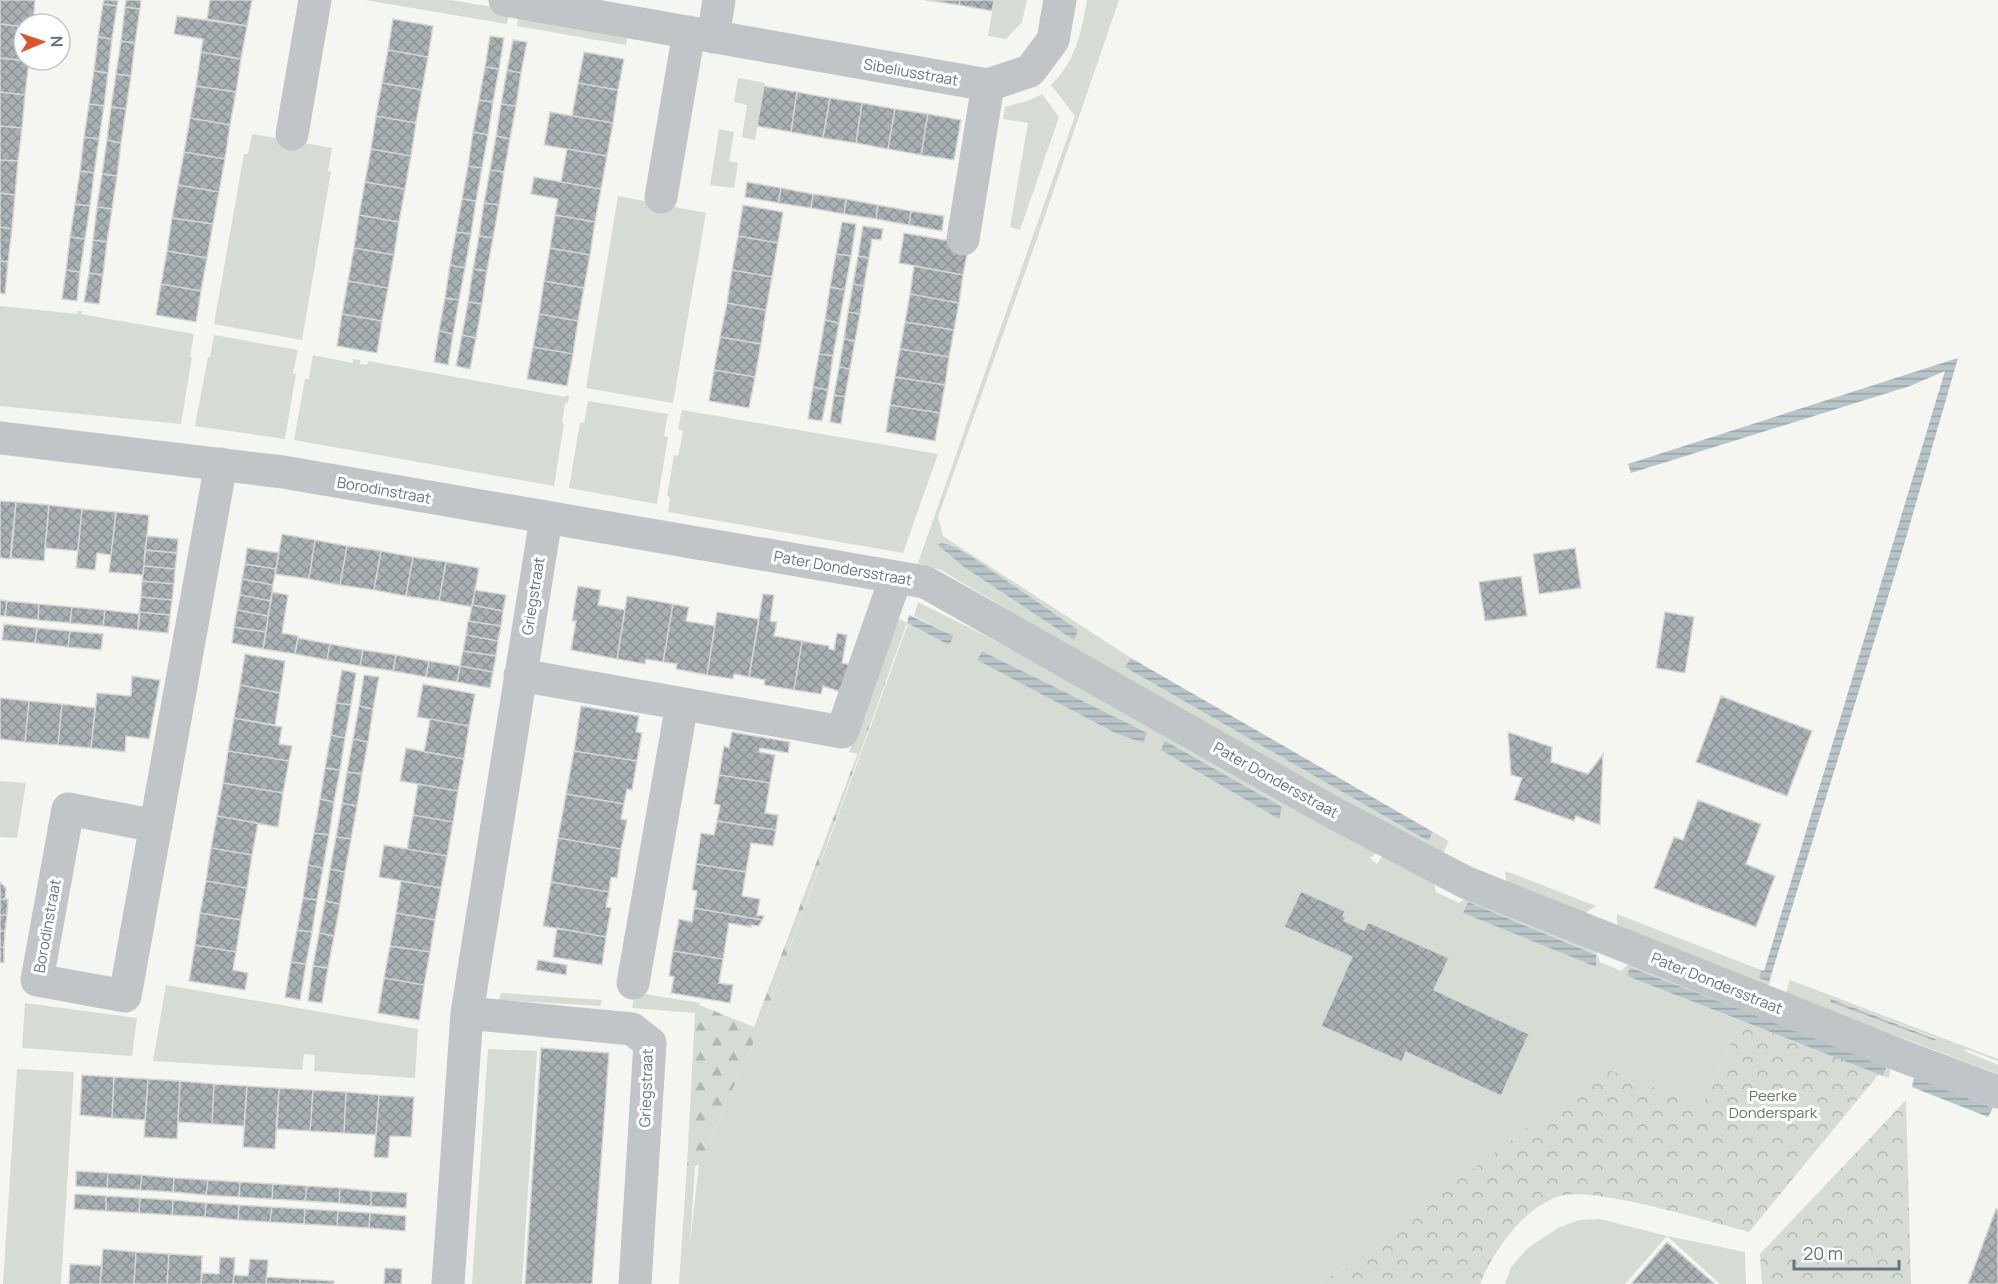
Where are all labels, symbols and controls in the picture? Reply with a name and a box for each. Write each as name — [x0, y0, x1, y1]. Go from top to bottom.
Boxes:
north arrow — [12, 12, 72, 72]
text: N — [46, 35, 68, 48]
street label: Sibeliusstraat — [862, 53, 960, 91]
street label: Borodinstraat — [335, 471, 433, 509]
street label: Pater Dondersstraat — [772, 546, 914, 590]
street label: Griegstraat — [516, 555, 550, 637]
street label: Pater Dondersstraat — [1210, 737, 1342, 823]
street label: Borodinstraat — [28, 877, 66, 975]
street label: Pater Dondersstraat — [1648, 947, 1786, 1019]
street label: Griegstraat — [634, 1048, 658, 1128]
park label: Peerke Donderspark — [1729, 1085, 1818, 1123]
scale bar — [1794, 1233, 1899, 1271]
text: 20 m — [1803, 1241, 1843, 1265]

